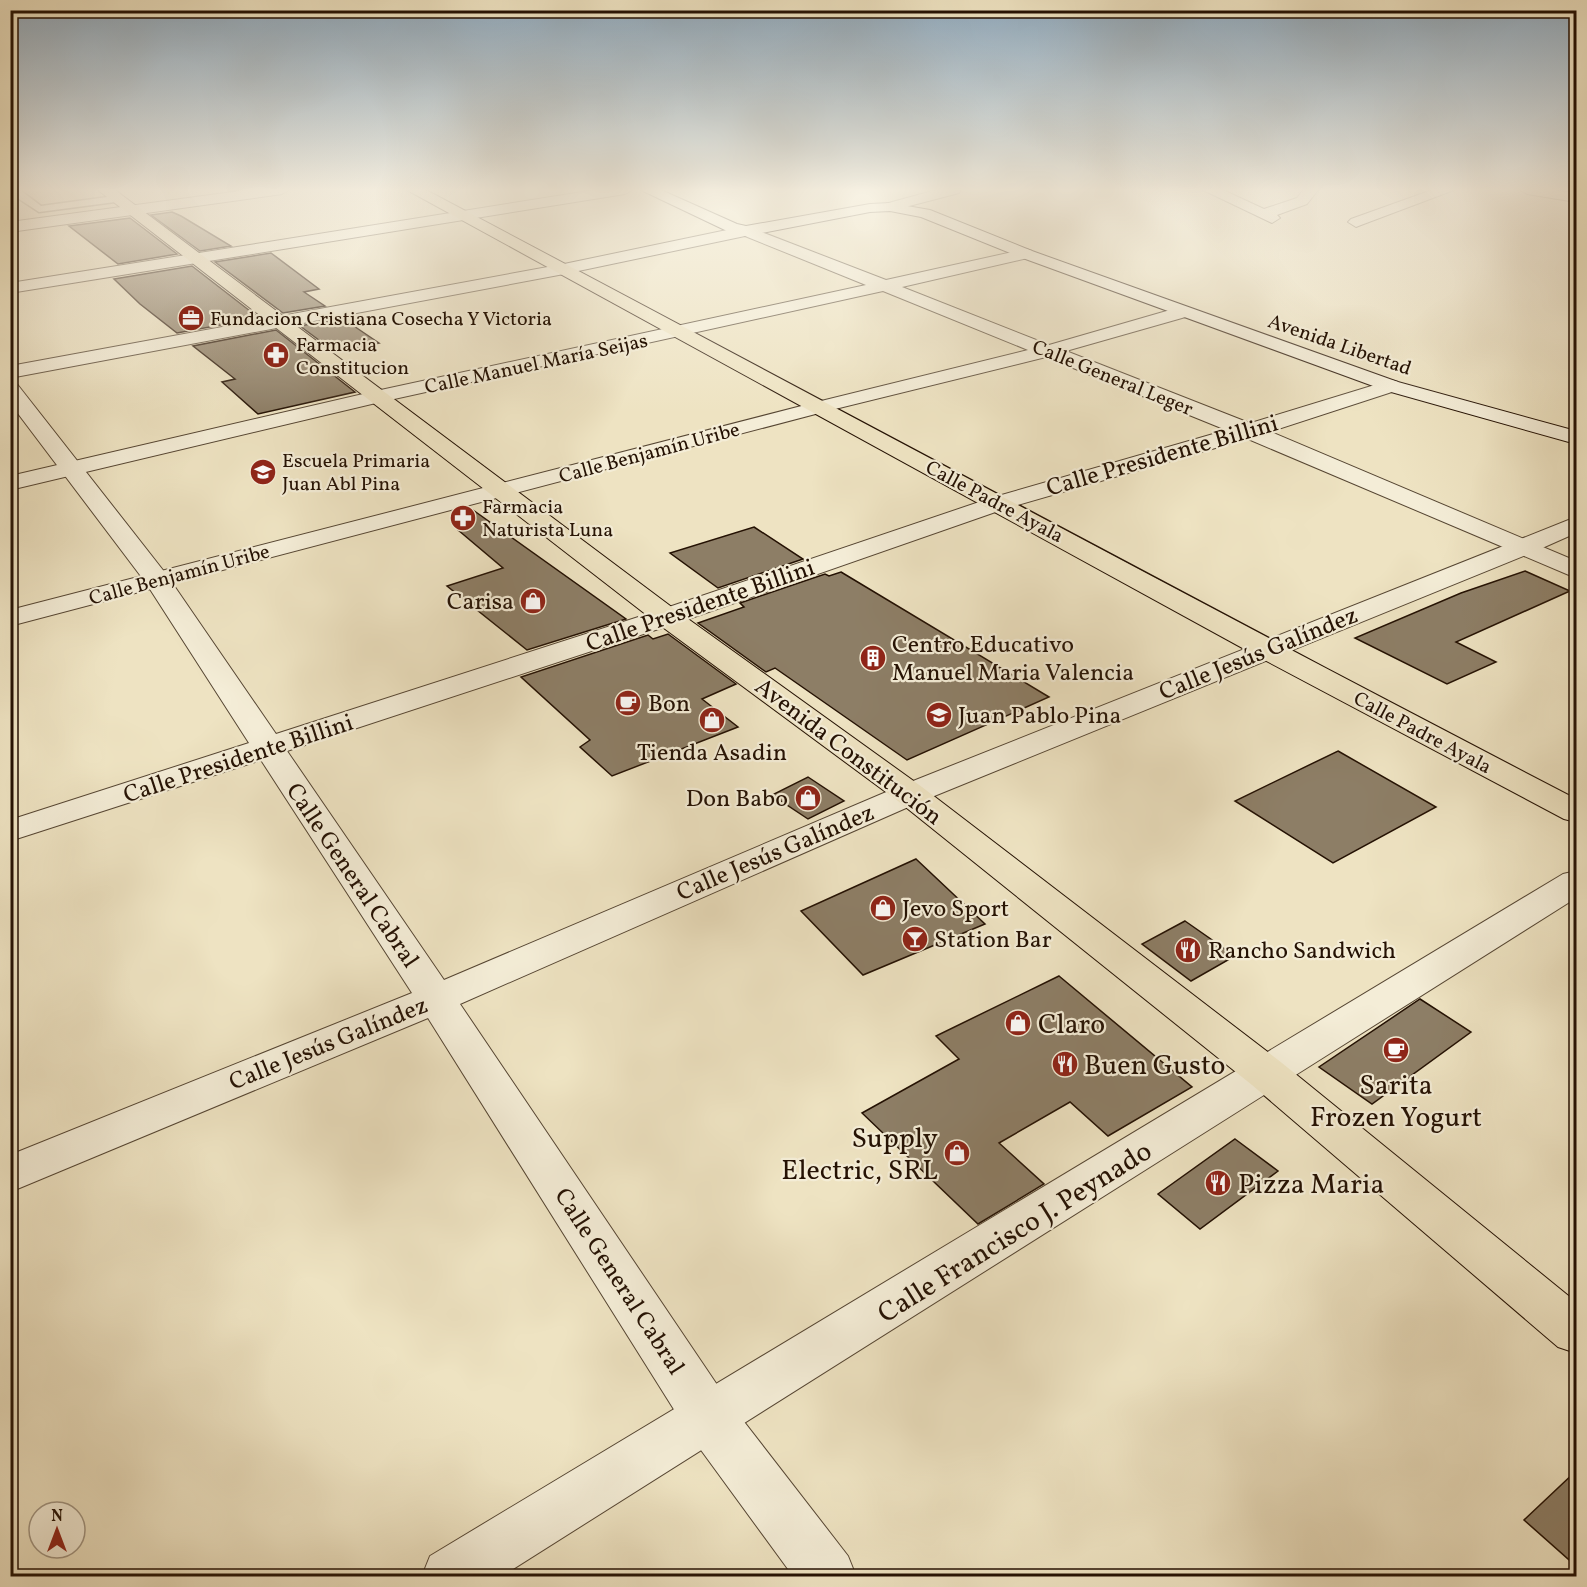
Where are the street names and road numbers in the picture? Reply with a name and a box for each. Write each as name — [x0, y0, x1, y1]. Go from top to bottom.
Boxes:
street label: Avenida Libertad — [1264, 308, 1415, 384]
street label: Calle Manuel María Seijas — [422, 328, 650, 402]
street label: Calle General Leger — [1028, 334, 1197, 424]
street label: Calle Presidente Billini — [1043, 408, 1283, 506]
street label: Calle Benjamín Uribe — [556, 416, 743, 492]
street label: Calle Padre Ayala — [920, 455, 1068, 551]
street label: Calle Benjamín Uribe — [86, 538, 273, 614]
street label: Calle Presidente Billini — [582, 552, 820, 662]
street label: Calle Jesús Galíndez — [1154, 599, 1363, 710]
street label: Avenida Constitución — [747, 671, 949, 834]
street label: Calle Padre Ayala — [1348, 686, 1496, 782]
street label: Calle Presidente Billini — [119, 707, 358, 813]
street label: Calle General Cabral — [277, 777, 426, 975]
street label: Calle Jesús Galíndez — [672, 797, 880, 911]
street label: Calle Jesús Galíndez — [224, 989, 433, 1100]
street label: Calle Francisco J. Peynado — [871, 1133, 1160, 1334]
street label: Calle General Cabral — [545, 1182, 692, 1382]

